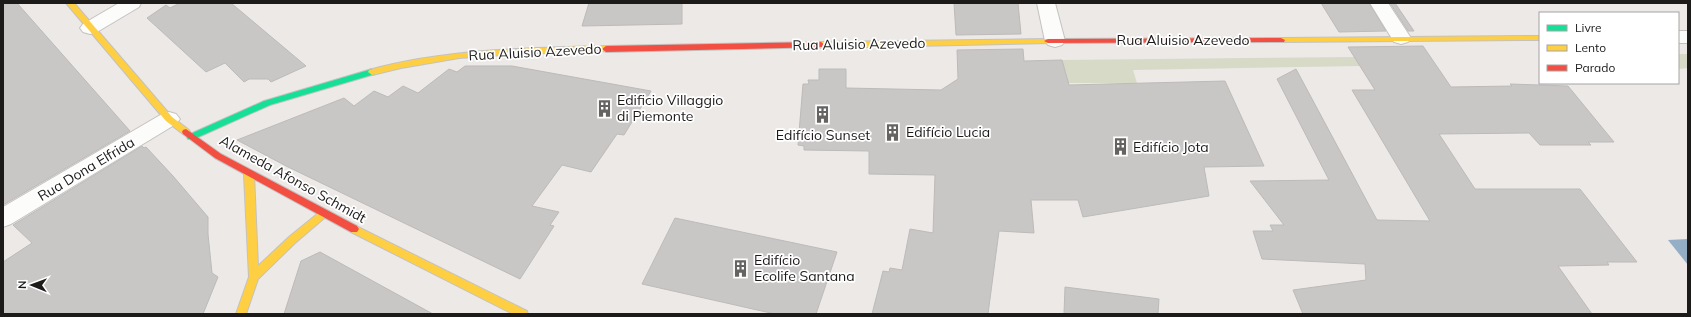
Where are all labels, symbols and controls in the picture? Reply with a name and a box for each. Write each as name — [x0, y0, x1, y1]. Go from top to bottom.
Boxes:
legend — [1539, 12, 1679, 84]
text: Livre — [1575, 20, 1602, 35]
street label: Rua Aluisio Azevedo — [1116, 31, 1250, 49]
street label: Rua Aluisio Azevedo — [792, 34, 926, 54]
street label: Rua Aluisio Azevedo — [468, 40, 602, 64]
text: Lento — [1575, 40, 1606, 55]
text: Parado — [1575, 60, 1615, 75]
place label: Edificio Villaggio di Piemonte — [617, 91, 723, 125]
building icon: Edificio Villaggio di Piemonte — [594, 98, 614, 118]
building icon: Edifício Sunset — [813, 105, 833, 125]
building icon: Edifício Lucia — [883, 122, 903, 142]
place label: Edifício Lucia — [906, 123, 990, 141]
place label: Edifício Sunset — [776, 126, 870, 144]
street label: Alameda Afonso Schmidt — [217, 131, 369, 227]
street label: Rua Dona Elfrida — [34, 133, 138, 205]
building icon: Edifício Jota — [1110, 137, 1130, 157]
place label: Edifício Jota — [1133, 138, 1209, 156]
place label: Edifício Ecolife Santana — [754, 251, 855, 285]
building icon: Edifício Ecolife Santana — [731, 258, 751, 278]
north arrow — [12, 265, 52, 305]
text: N — [15, 281, 29, 289]

